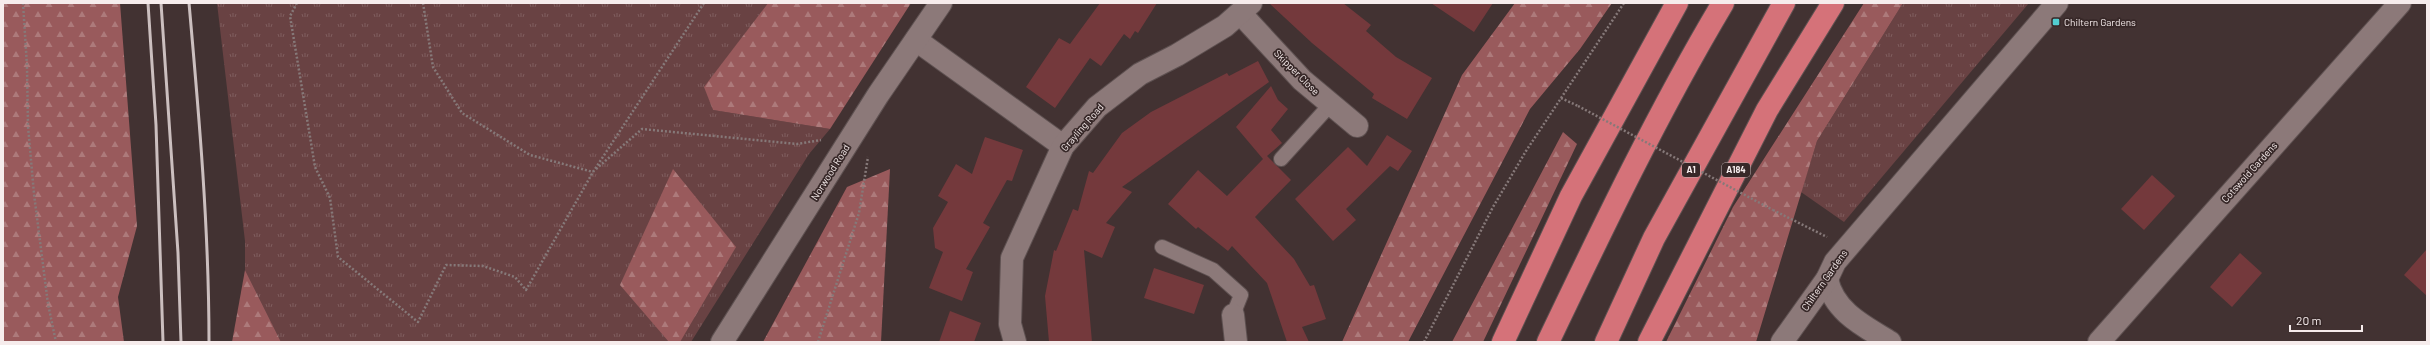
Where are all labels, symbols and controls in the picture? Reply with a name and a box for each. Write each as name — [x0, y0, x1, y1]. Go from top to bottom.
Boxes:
place label: Chiltern Gardens — [2064, 16, 2136, 28]
marker: Chiltern Gardens — [2051, 17, 2061, 27]
street label: Skipper Close — [1272, 47, 1322, 97]
street label: Grayling Road — [1058, 101, 1106, 153]
street label: Cotswold Gardens — [2219, 139, 2280, 205]
street label: Norwood Road — [808, 142, 852, 202]
road number: A1 — [1682, 163, 1700, 177]
road number: A184 — [1722, 163, 1750, 177]
street label: Chiltern Gardens — [1798, 247, 1850, 313]
scale bar — [2290, 307, 2362, 333]
text: 20 m — [2296, 313, 2322, 327]

